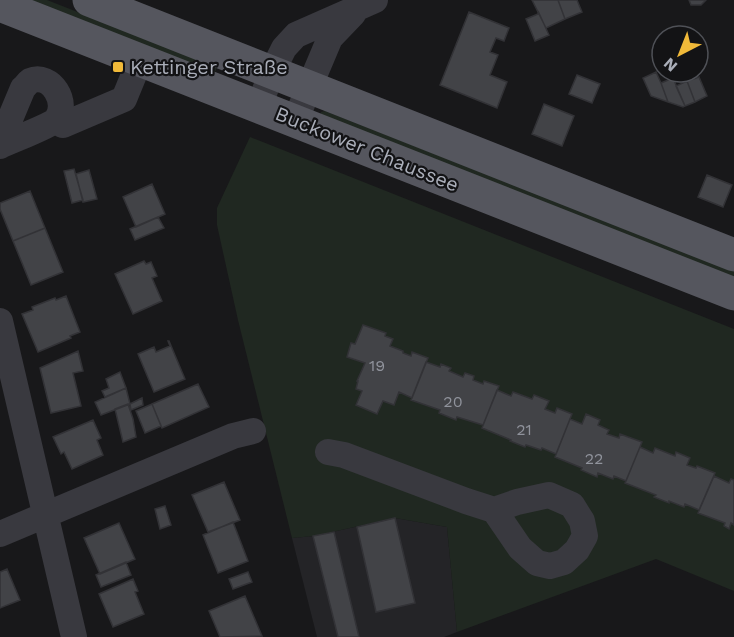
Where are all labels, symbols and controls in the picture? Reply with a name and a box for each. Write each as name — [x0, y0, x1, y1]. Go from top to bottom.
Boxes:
north arrow — [650, 24, 710, 84]
text: N — [660, 54, 681, 76]
place label: Kettinger Straße — [130, 55, 288, 79]
marker: Kettinger Straße — [111, 60, 125, 74]
street label: Buckower Chaussee — [272, 101, 462, 197]
house number: 19 — [369, 356, 385, 375]
house number: 20 — [443, 392, 463, 411]
house number: 21 — [516, 420, 532, 439]
house number: 22 — [585, 449, 603, 468]

